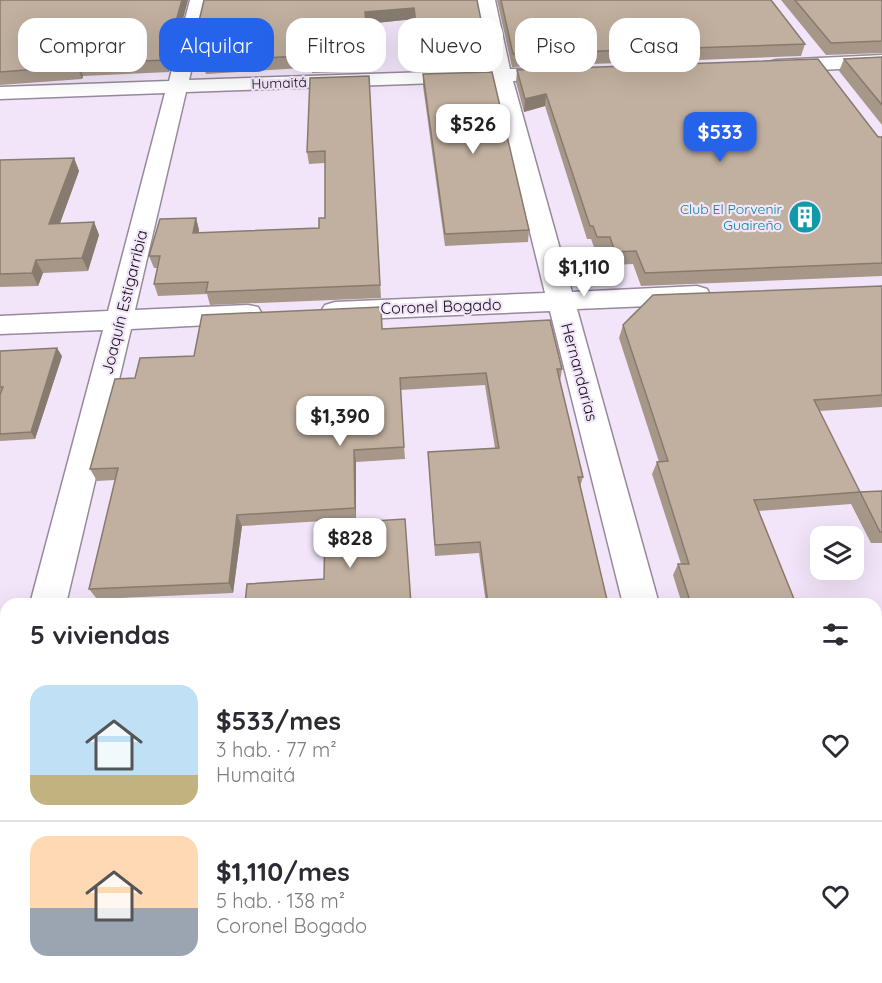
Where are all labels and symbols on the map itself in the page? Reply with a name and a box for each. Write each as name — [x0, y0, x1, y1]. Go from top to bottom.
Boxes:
street label: Humaitá — [251, 73, 307, 93]
pin: $526 — [437, 104, 509, 155]
pin: $533 — [684, 112, 756, 163]
building icon: Club El Porvenir Guaireño — [787, 199, 823, 235]
place label: Club El Porvenir Guaireño — [680, 200, 783, 234]
street label: Joaquín Estigarribia — [96, 228, 152, 376]
pin: $1,110 — [535, 247, 633, 298]
street label: Coronel Bogado — [380, 294, 502, 318]
street label: Hernandarias — [557, 321, 603, 423]
pin: $1,390 — [291, 396, 389, 447]
pin: $828 — [314, 518, 386, 569]

